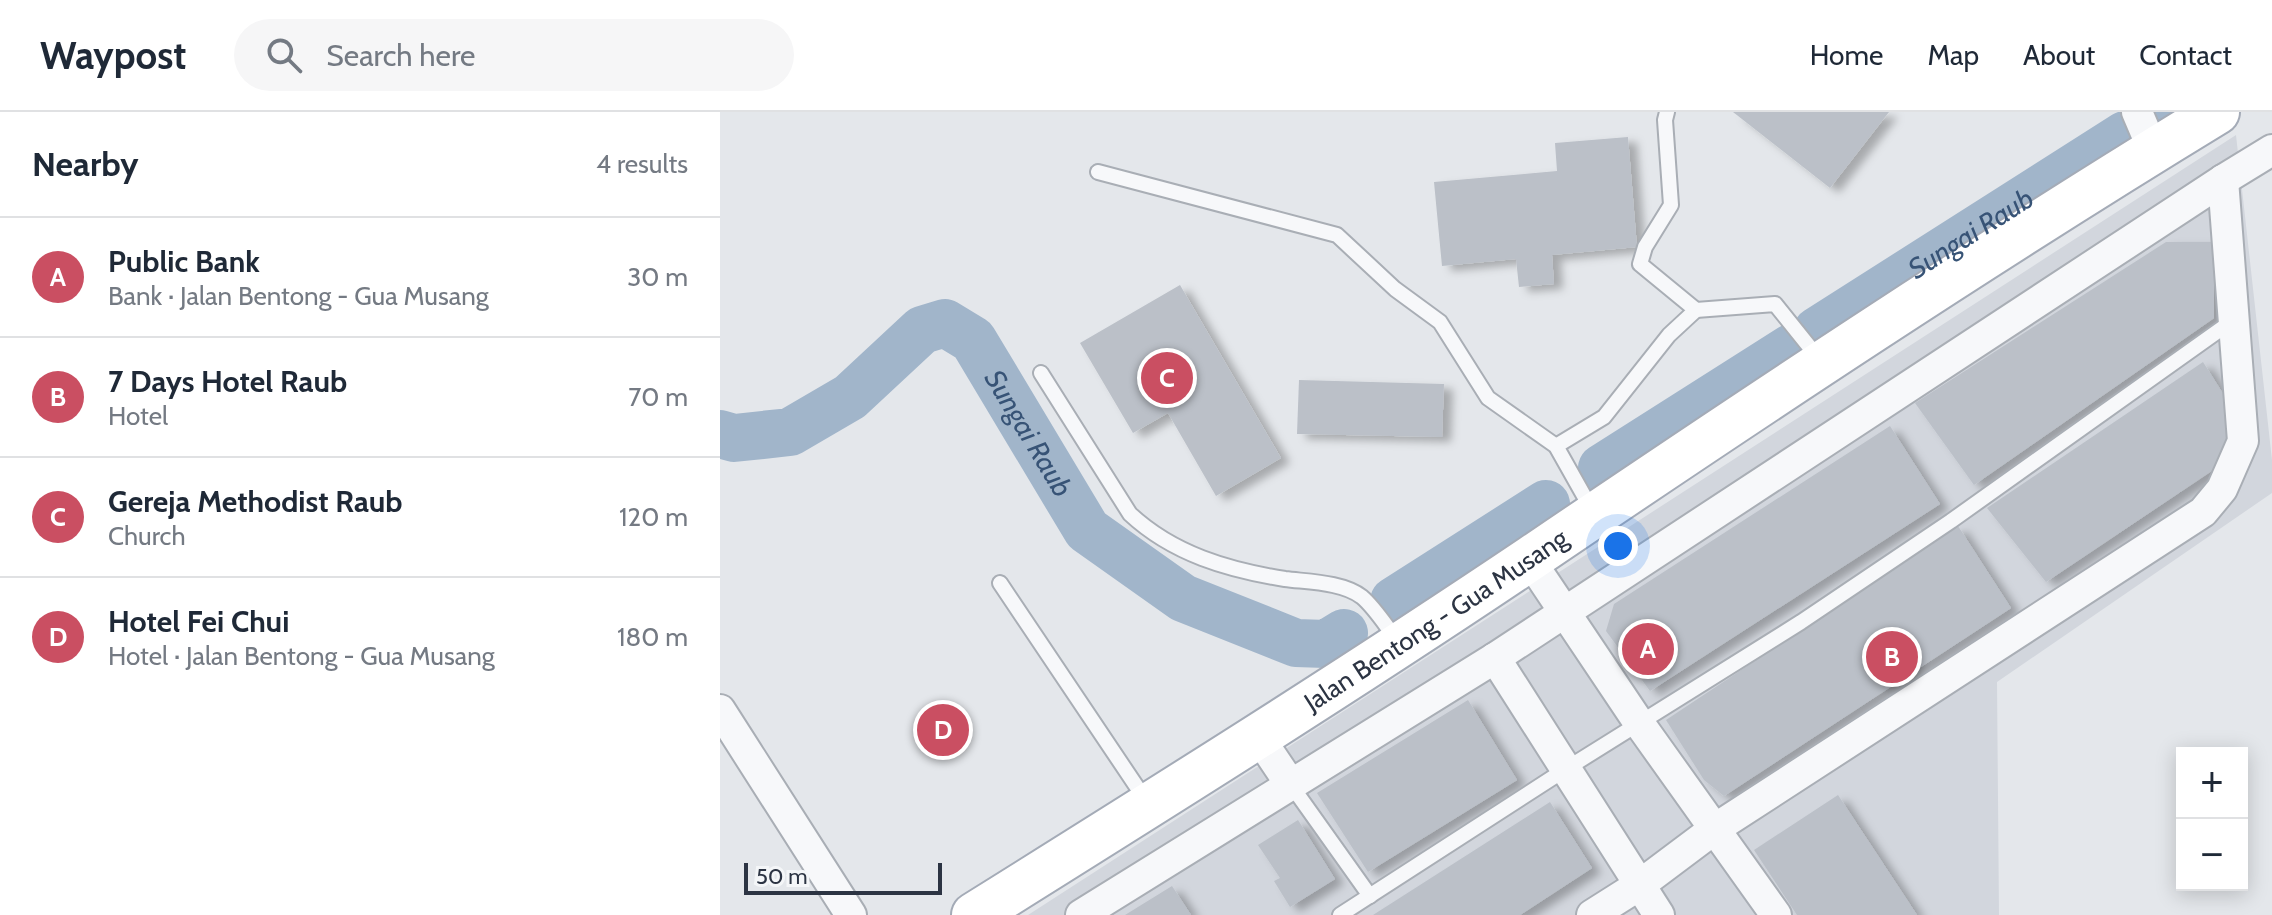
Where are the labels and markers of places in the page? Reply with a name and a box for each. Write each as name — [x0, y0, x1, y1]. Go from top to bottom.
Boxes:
pin: C — [1141, 348, 1193, 408]
pin: A — [1622, 619, 1674, 679]
pin: B — [1866, 627, 1918, 687]
pin: D — [917, 700, 969, 760]

